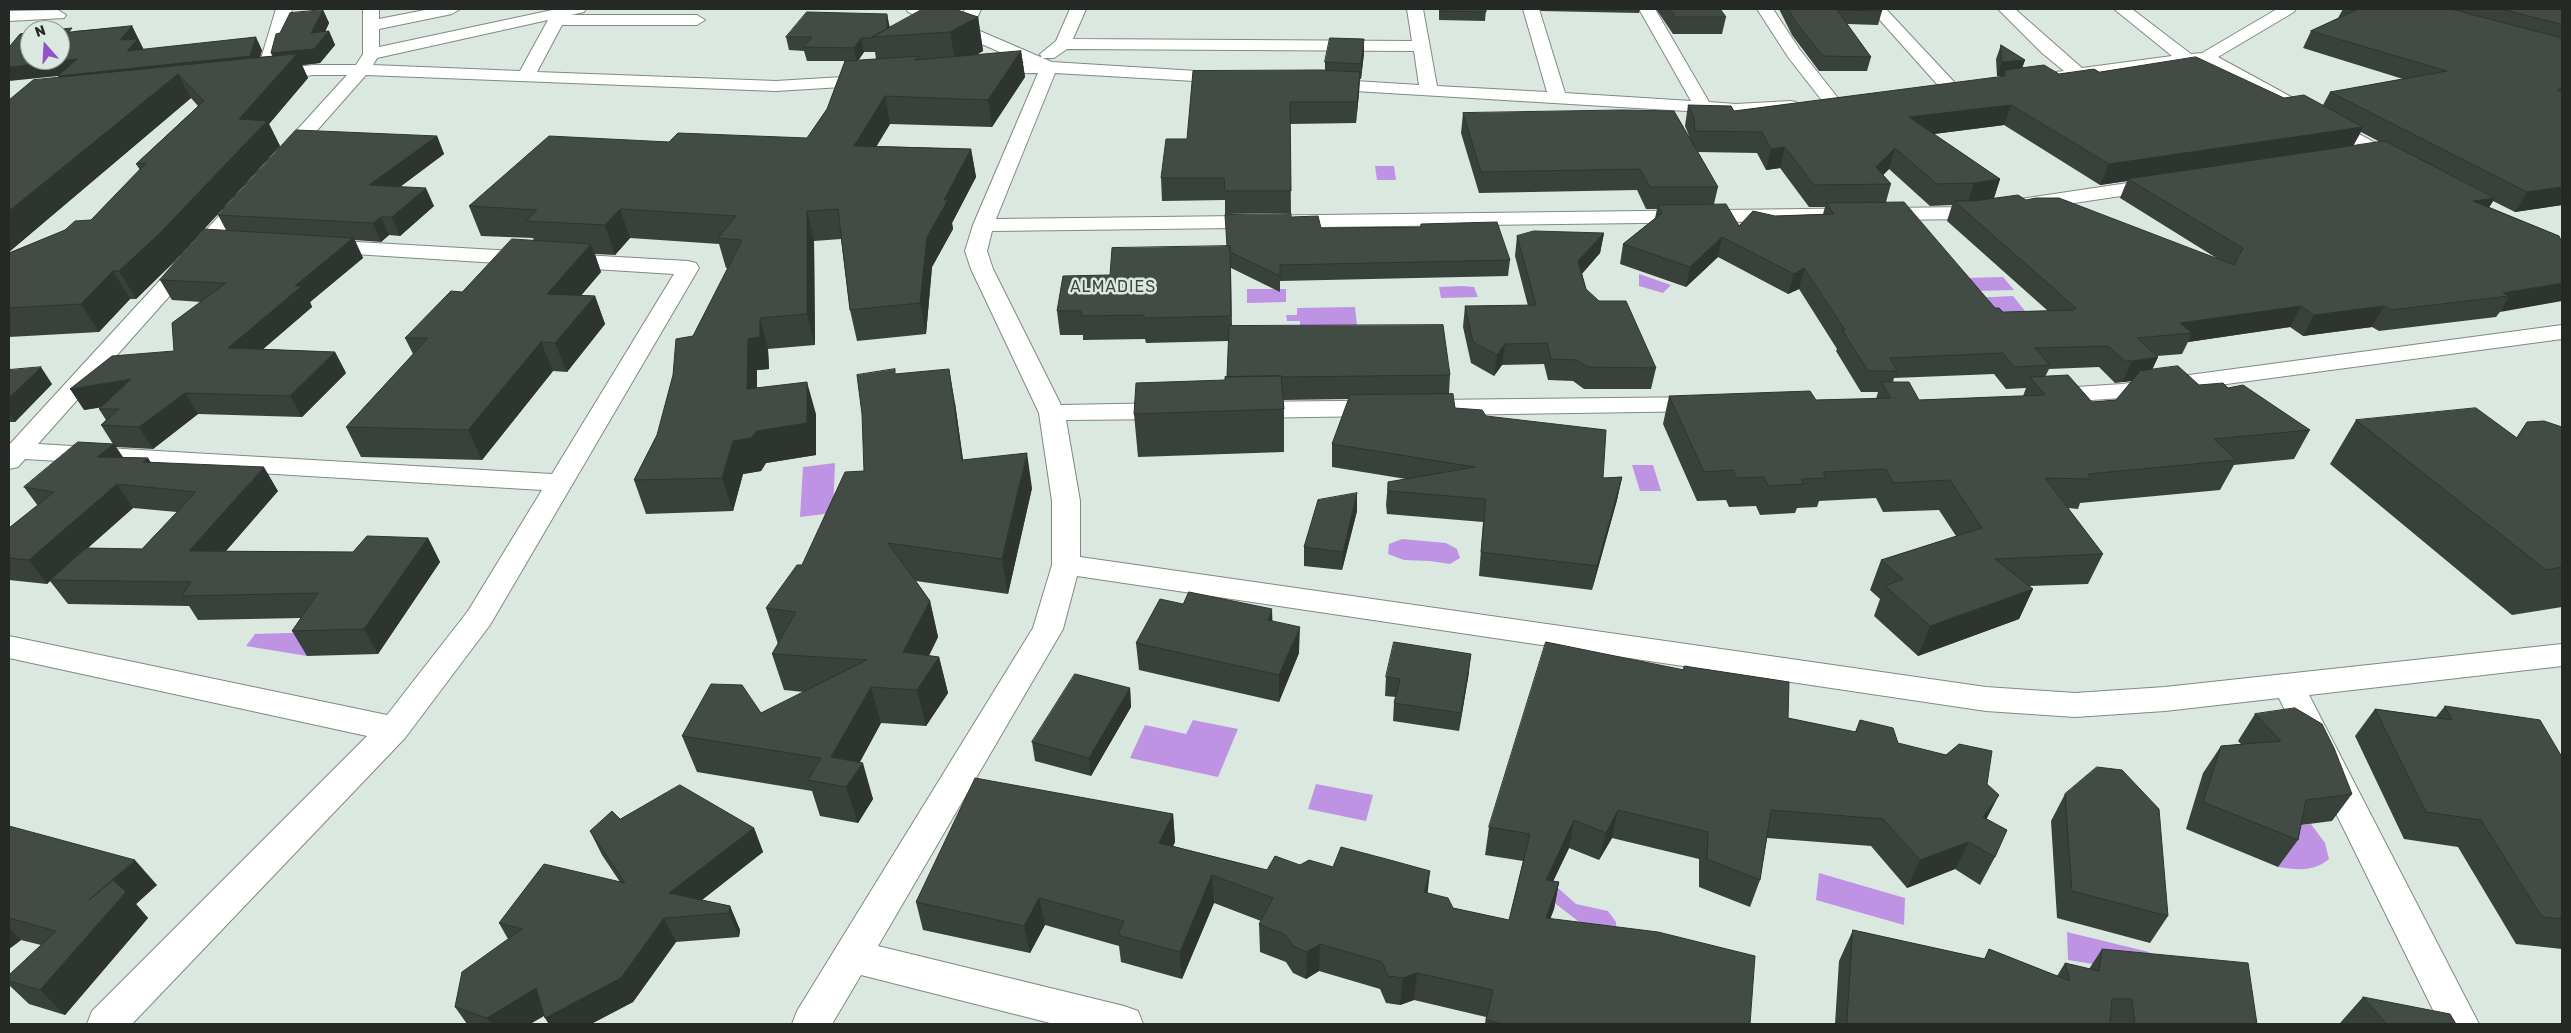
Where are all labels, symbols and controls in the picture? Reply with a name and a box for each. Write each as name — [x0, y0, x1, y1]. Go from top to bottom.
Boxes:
north arrow — [20, 20, 70, 70]
text: N — [33, 22, 48, 41]
district label: ALMADIES — [1069, 277, 1157, 297]

